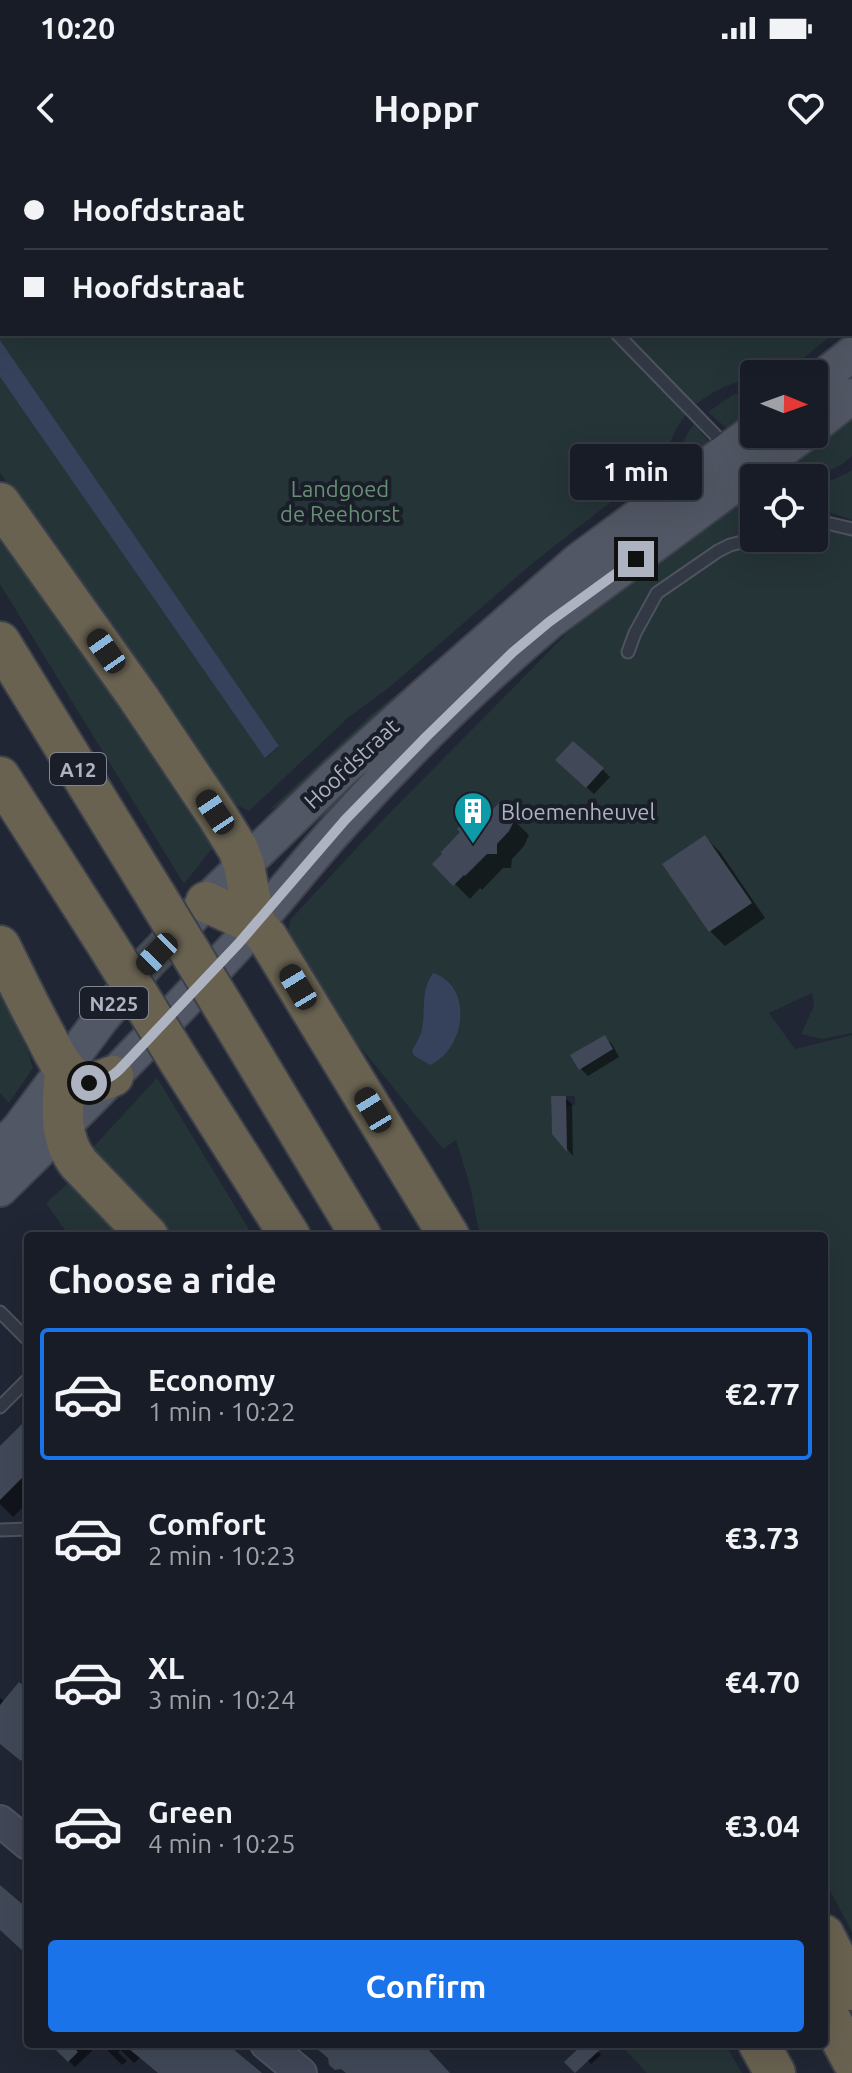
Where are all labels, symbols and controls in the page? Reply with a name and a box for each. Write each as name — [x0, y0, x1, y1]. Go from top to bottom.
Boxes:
text: 10:20 — [40, 11, 115, 45]
icon: back — [24, 86, 68, 130]
icon: heart — [784, 86, 828, 130]
text: Hoppr — [373, 88, 479, 129]
text: Hoofdstraat — [72, 193, 245, 227]
text: Hoofdstraat — [72, 270, 245, 304]
north arrow — [740, 360, 828, 448]
map controls — [740, 360, 828, 552]
callout: 1 min — [570, 443, 702, 499]
text: 1 min — [603, 457, 669, 486]
button: locate — [740, 464, 828, 552]
park label: Landgoed de Reehorst — [280, 476, 400, 526]
route end — [618, 541, 654, 577]
car — [82, 624, 130, 678]
street label: Hoofdstraat — [299, 713, 404, 813]
road number: A12 — [50, 753, 106, 785]
car — [192, 785, 238, 839]
building icon: Bloemenheuvel — [452, 790, 494, 845]
place label: Bloemenheuvel — [501, 799, 656, 824]
car — [132, 928, 182, 980]
car — [275, 960, 321, 1014]
road number: N225 — [80, 987, 148, 1019]
route start — [71, 1065, 107, 1101]
car — [350, 1083, 396, 1137]
text: Choose a ride — [48, 1259, 277, 1300]
icon: car — [52, 1358, 124, 1430]
text: Economy — [148, 1363, 275, 1397]
text: €2.77 — [725, 1377, 800, 1411]
text: 1 min · 10:22 — [148, 1397, 296, 1426]
icon: car — [52, 1502, 124, 1574]
text: Comfort — [148, 1507, 266, 1541]
text: €3.73 — [725, 1521, 800, 1555]
text: 2 min · 10:23 — [148, 1541, 296, 1570]
icon: car — [52, 1646, 124, 1718]
text: XL — [148, 1651, 184, 1685]
text: €4.70 — [725, 1665, 800, 1699]
text: 3 min · 10:24 — [148, 1685, 296, 1714]
icon: car — [52, 1790, 124, 1862]
text: Green — [148, 1795, 233, 1829]
text: €3.04 — [725, 1809, 800, 1843]
text: 4 min · 10:25 — [148, 1829, 296, 1858]
button: Confirm — [48, 1940, 804, 2032]

